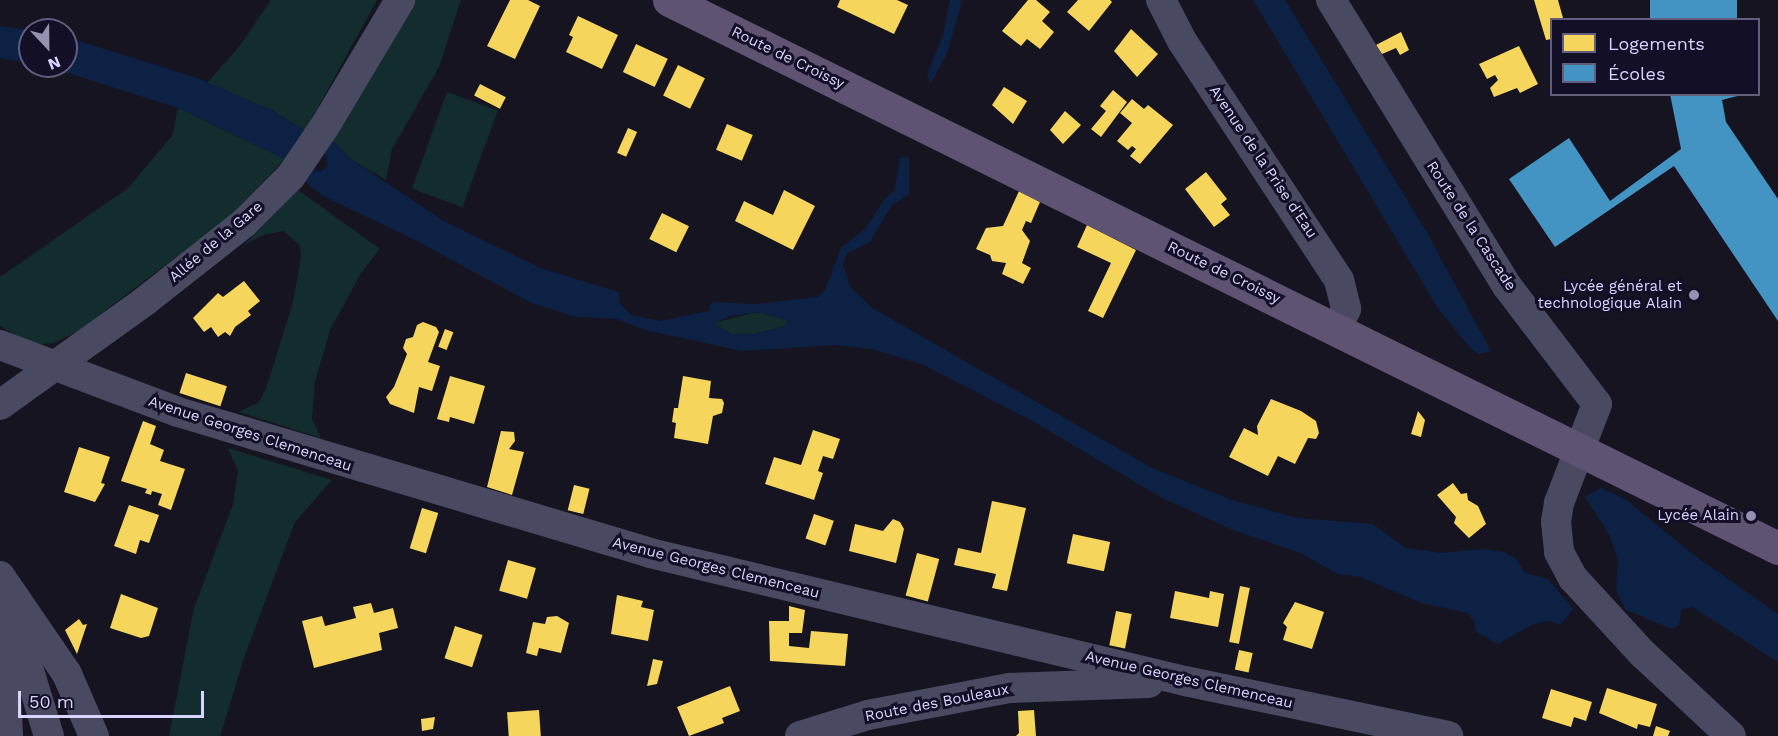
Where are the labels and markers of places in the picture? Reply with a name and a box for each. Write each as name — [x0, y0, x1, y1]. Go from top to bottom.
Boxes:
place label: Lycée général et technologique Alain — [1537, 277, 1682, 312]
marker: Lycée général et technologique Alain — [1687, 288, 1701, 302]
place label: Lycée Alain — [1657, 507, 1739, 525]
marker: Lycée Alain — [1744, 509, 1758, 523]

